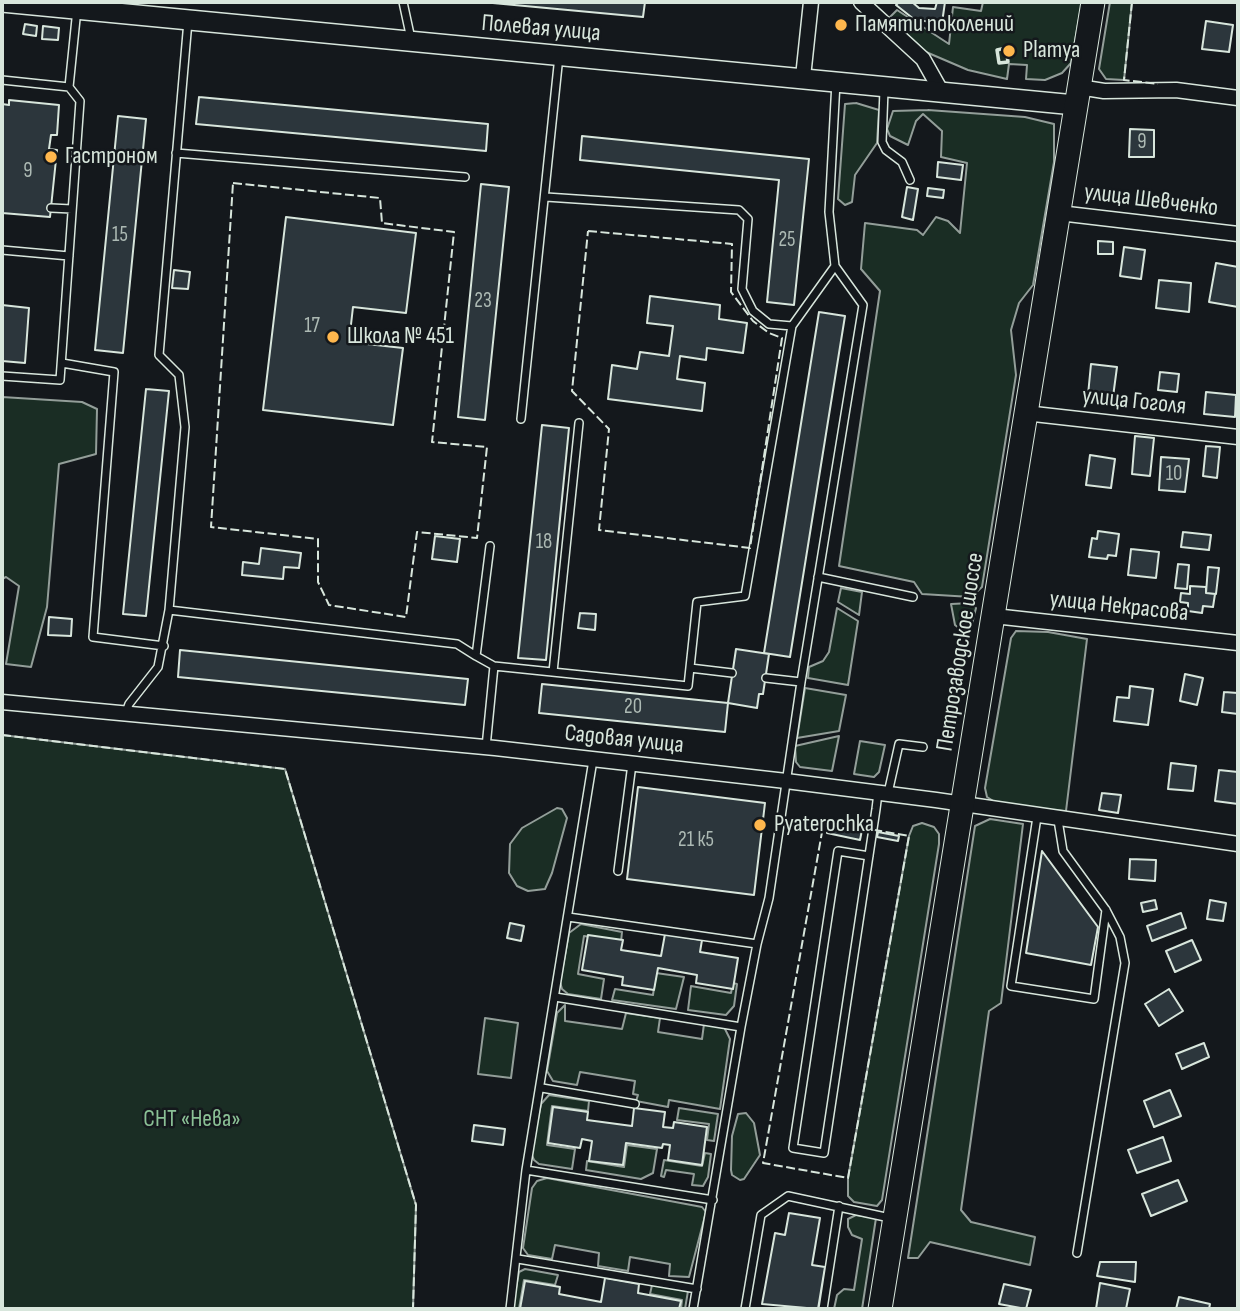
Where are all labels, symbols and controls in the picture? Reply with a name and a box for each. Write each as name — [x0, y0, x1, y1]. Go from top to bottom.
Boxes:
street label: Полевая улица — [480, 9, 602, 49]
place label: Памяти поколений — [855, 11, 1014, 39]
marker: Памяти поколений — [833, 17, 849, 33]
place label: Plamya — [1023, 37, 1080, 65]
marker: Plamya — [1001, 43, 1017, 59]
house number: 9 — [1137, 130, 1147, 156]
place label: Гастроном — [65, 143, 158, 171]
marker: Гастроном — [43, 149, 59, 165]
house number: 9 — [23, 159, 33, 185]
street label: улица Шевченко — [1082, 178, 1220, 224]
house number: 15 — [112, 223, 128, 249]
house number: 25 — [778, 228, 796, 254]
house number: 23 — [474, 289, 492, 315]
house number: 17 — [304, 314, 320, 340]
place label: Школа № 451 — [347, 323, 454, 351]
marker: Школа № 451 — [325, 329, 341, 345]
street label: улица Гоголя — [1081, 382, 1187, 422]
house number: 10 — [1166, 462, 1182, 488]
house number: 18 — [536, 530, 552, 556]
street label: Петрозаводское шоссе — [931, 551, 991, 753]
street label: улица Некрасова — [1048, 585, 1190, 629]
house number: 20 — [624, 695, 642, 721]
street label: Садовая улица — [563, 719, 685, 761]
place label: Pyaterochka — [774, 811, 874, 839]
marker: Pyaterochka — [752, 817, 768, 833]
house number: 21 к5 — [678, 828, 714, 854]
park label: СНТ «Нева» — [143, 1106, 241, 1134]

